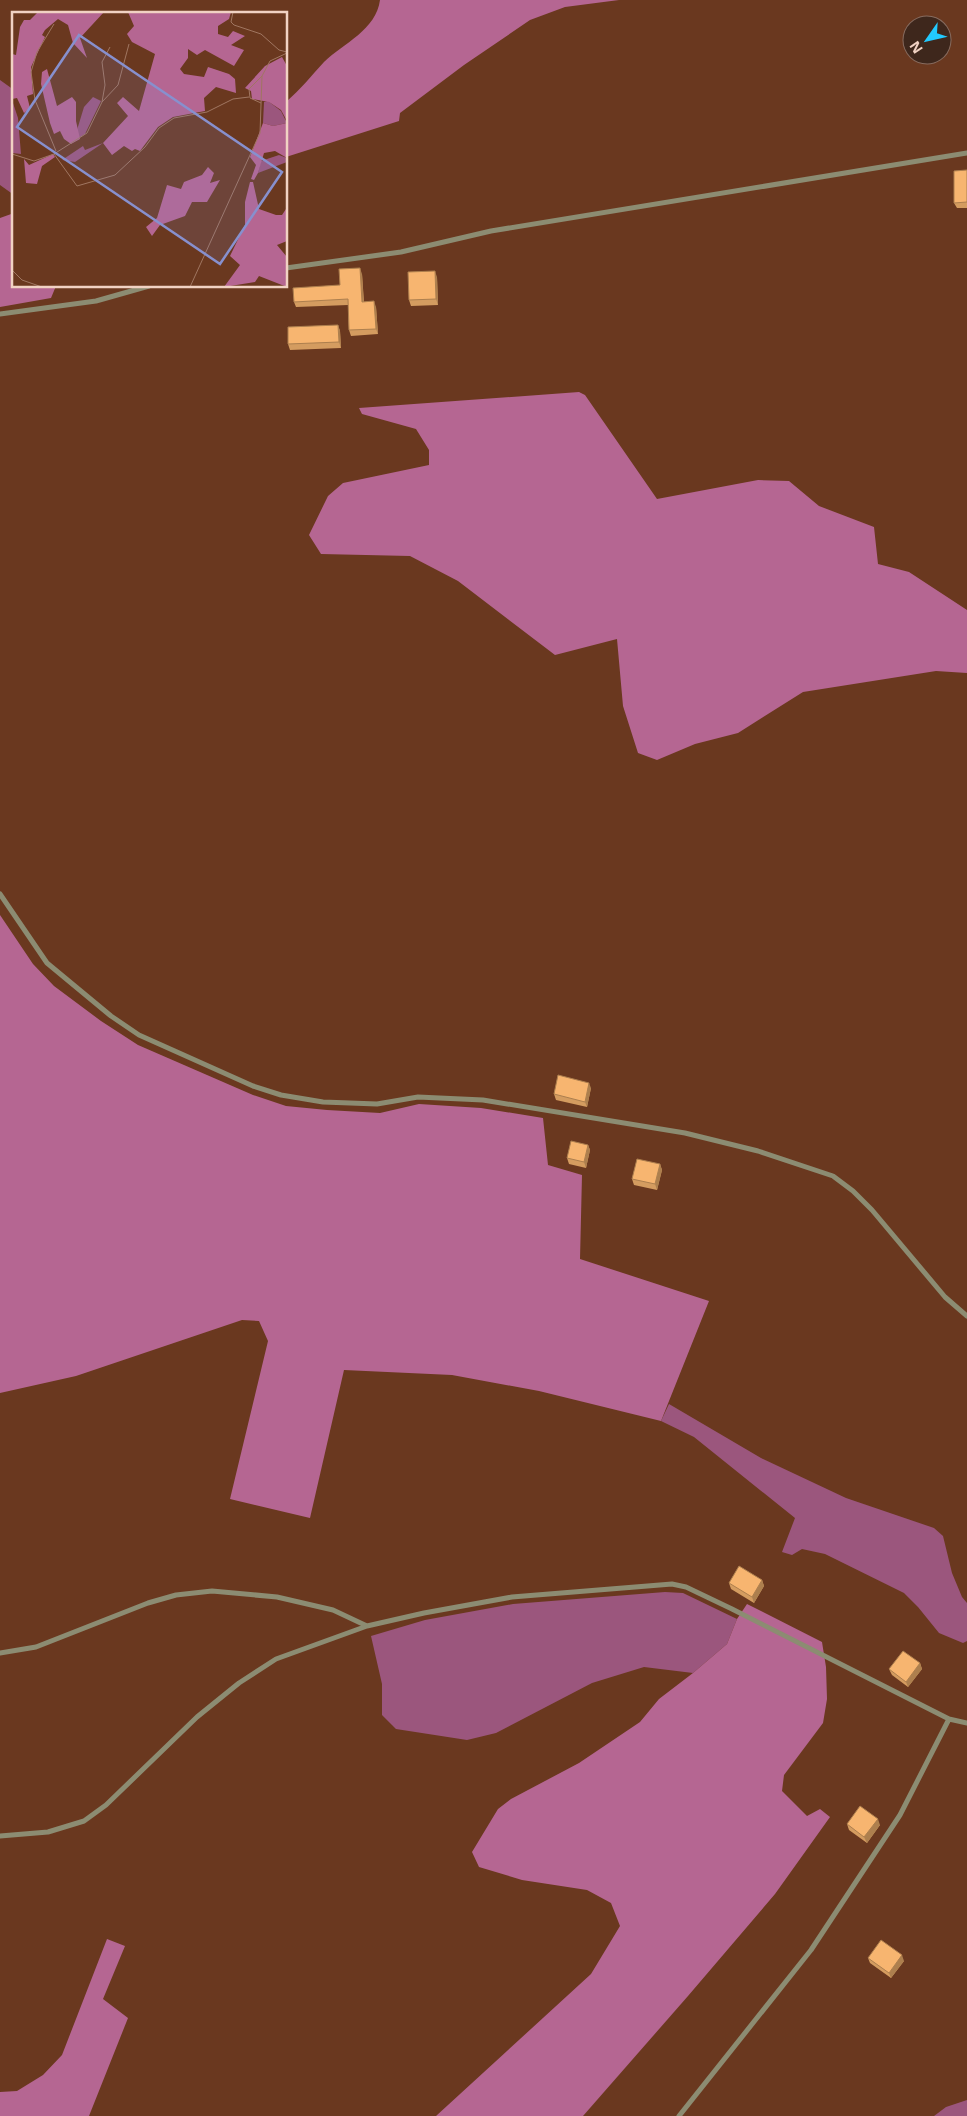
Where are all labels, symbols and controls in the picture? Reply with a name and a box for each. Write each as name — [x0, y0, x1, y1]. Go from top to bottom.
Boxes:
inset map — [12, 12, 288, 288]
north arrow — [902, 15, 952, 65]
text: N — [905, 38, 927, 58]

